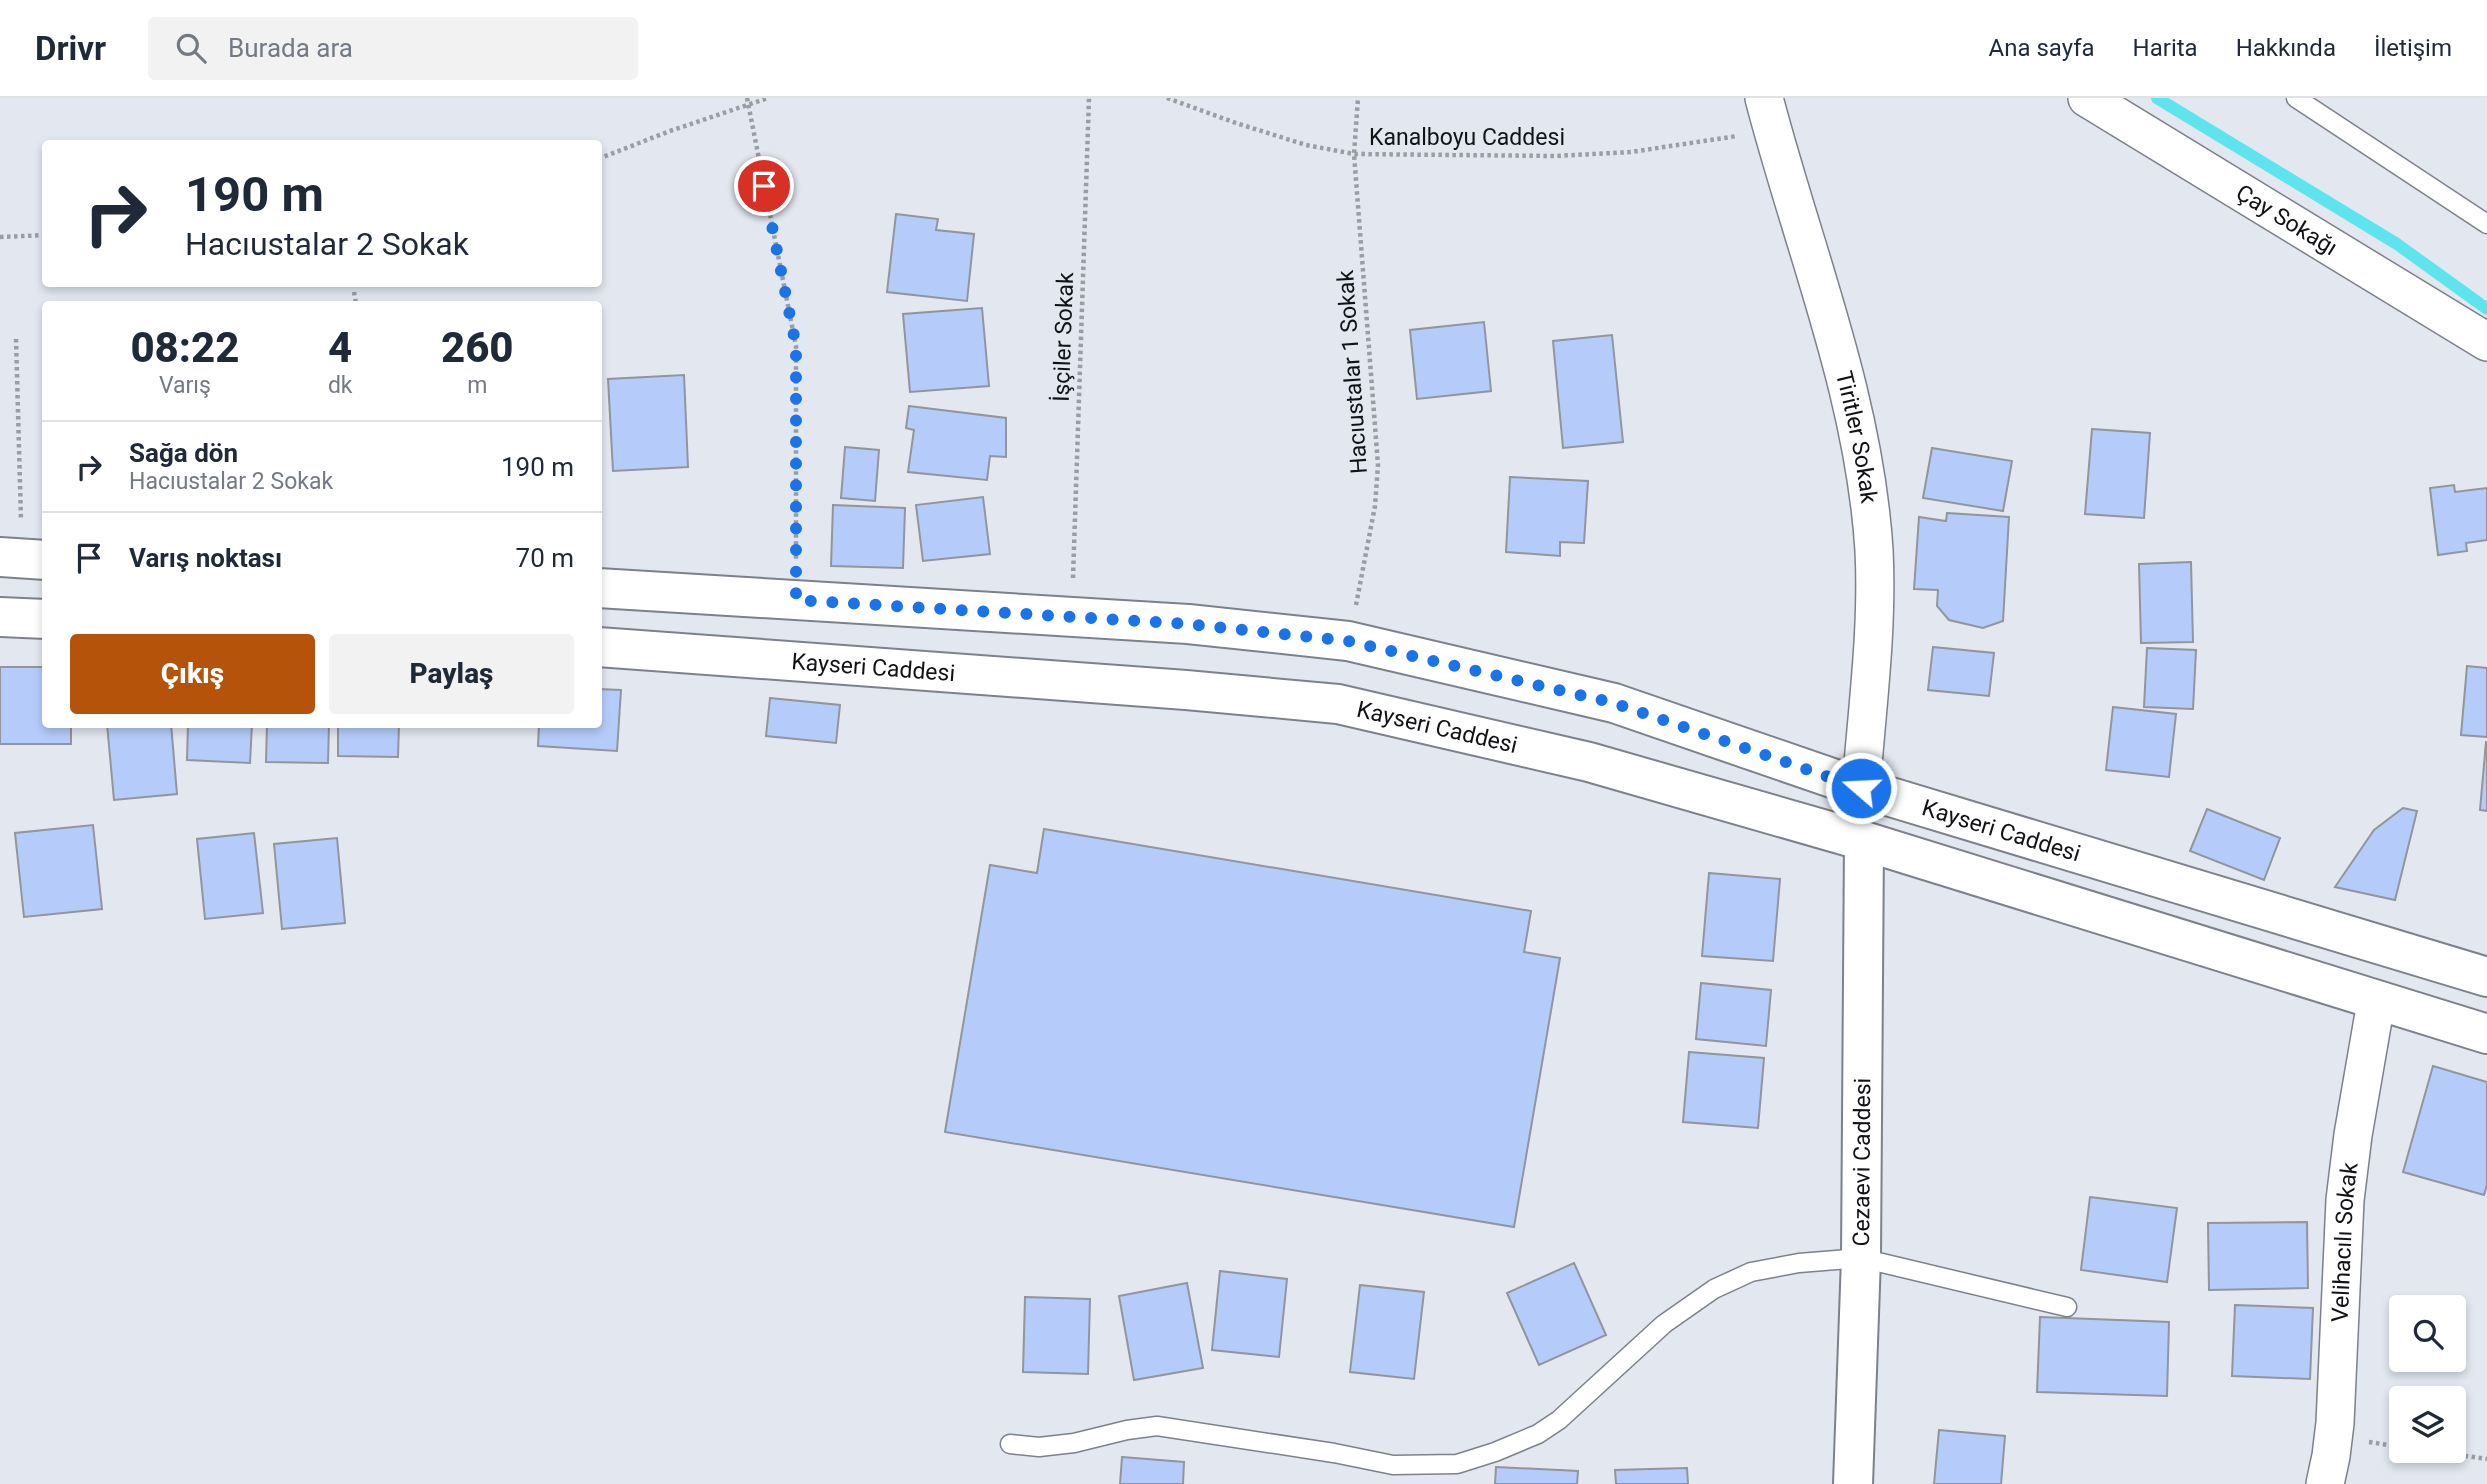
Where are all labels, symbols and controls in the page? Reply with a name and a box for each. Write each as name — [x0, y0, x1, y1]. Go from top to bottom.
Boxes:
search box — [148, 17, 638, 80]
text: Drivr — [35, 29, 106, 68]
icon: search — [172, 29, 210, 67]
text: Burada ara — [228, 33, 353, 63]
text: Ana sayfa — [1989, 34, 2095, 62]
text: Harita — [2133, 34, 2198, 62]
text: Hakkında — [2236, 34, 2336, 62]
text: İletişim — [2374, 34, 2452, 62]
street label: Kanalboyu Caddesi — [1369, 124, 1565, 151]
pin — [734, 156, 794, 216]
text: 190 m — [185, 166, 324, 223]
icon: arrive — [745, 167, 783, 205]
icon: right — [70, 168, 161, 259]
street label: Çay Sokağı — [2231, 179, 2342, 261]
text: Hacıustalar 2 Sokak — [185, 225, 469, 263]
street label: Hacıustalar 1 Sokak — [1332, 269, 1373, 475]
street label: İşçiler Sokak — [1048, 271, 1079, 402]
text: 08:22 — [130, 323, 240, 372]
text: 4 — [328, 323, 352, 372]
text: 260 — [441, 323, 514, 372]
street label: Tiritler Sokak — [1830, 368, 1882, 505]
text: Varış — [159, 372, 211, 399]
text: dk — [328, 372, 353, 399]
text: m — [467, 372, 487, 399]
text: Sağa dön — [129, 438, 238, 468]
icon: right — [70, 448, 108, 486]
text: 190 m — [501, 452, 574, 482]
text: Hacıustalar 2 Sokak — [129, 468, 333, 495]
icon: arrive — [70, 539, 108, 577]
text: Varış noktası — [129, 543, 282, 573]
text: 70 m — [516, 543, 574, 573]
button: Çıkış — [70, 634, 315, 714]
button: Paylaş — [329, 634, 574, 714]
street label: Kayseri Caddesi — [790, 648, 956, 687]
street label: Kayseri Caddesi — [1354, 696, 1520, 759]
position arrow — [1824, 751, 1898, 825]
street label: Kayseri Caddesi — [1919, 794, 2084, 867]
street label: Cezaevi Caddesi — [1848, 1078, 1876, 1247]
street label: Velihacılı Sokak — [2327, 1160, 2364, 1323]
map controls — [2389, 1295, 2466, 1463]
button: search — [2389, 1295, 2466, 1372]
button: layers — [2389, 1386, 2466, 1463]

